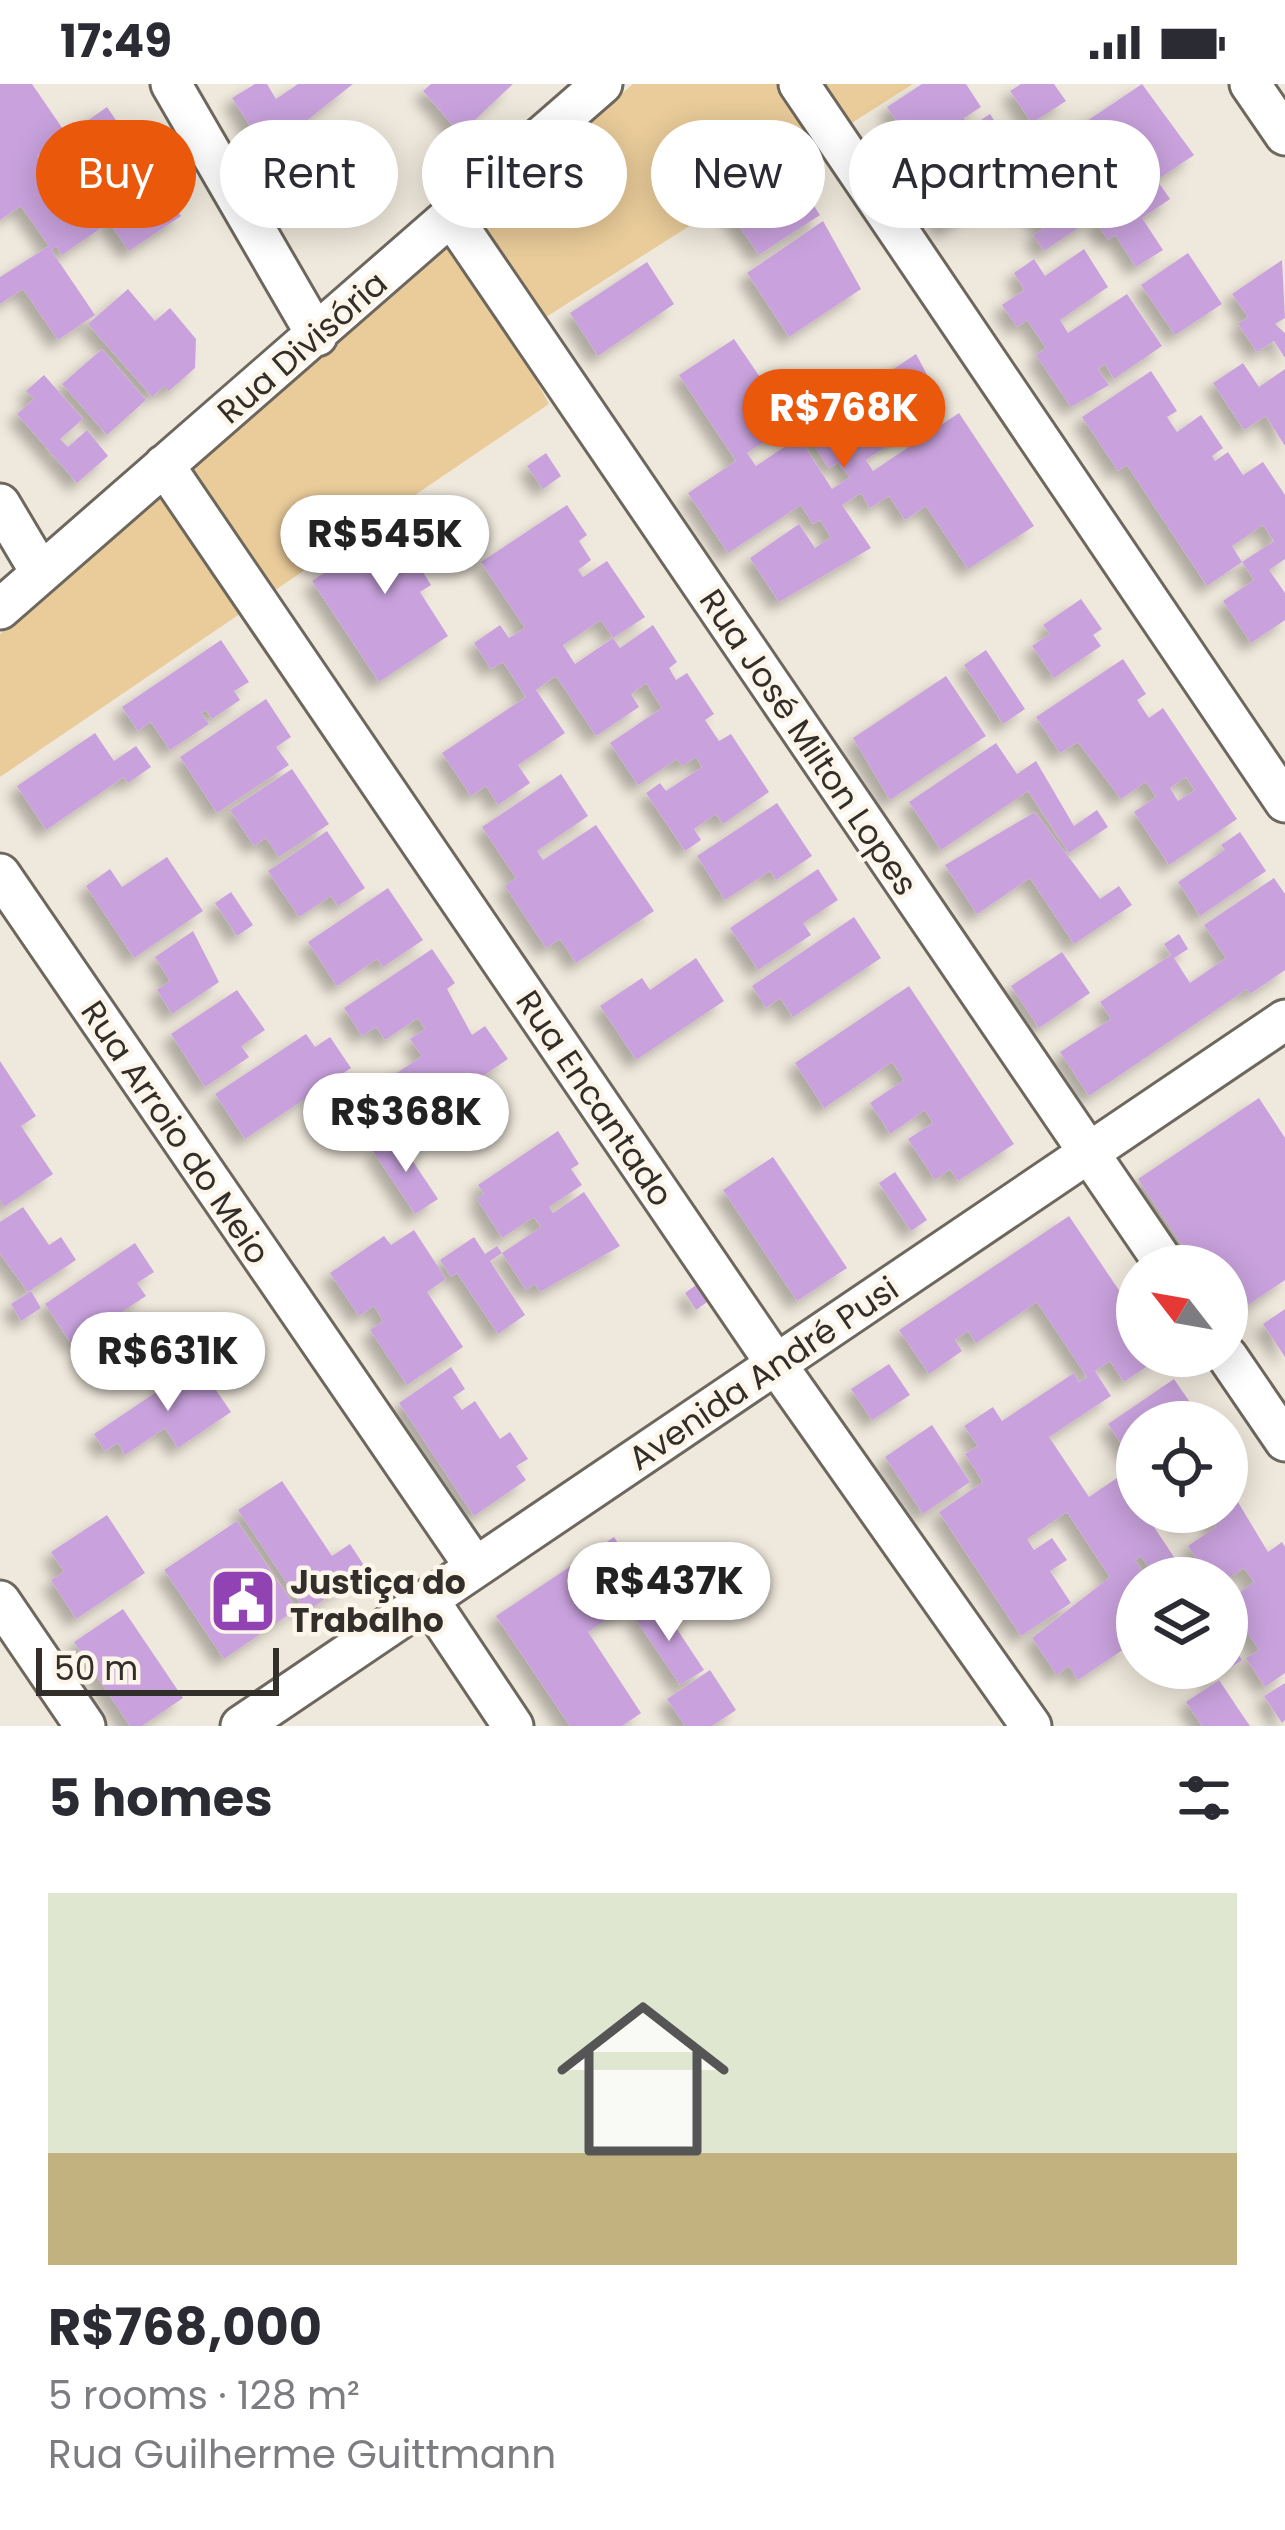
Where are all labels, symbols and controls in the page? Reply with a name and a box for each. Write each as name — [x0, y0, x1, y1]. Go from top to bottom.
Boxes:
text: 17:49 — [60, 10, 172, 73]
chip: Buy — [36, 120, 196, 228]
chip: Rent — [220, 120, 398, 228]
chip: Filters — [422, 120, 627, 228]
chip: New — [651, 120, 825, 228]
chip: Apartment — [849, 120, 1160, 228]
street label: Rua Divisória — [207, 260, 398, 434]
pin: R$768K — [746, 369, 942, 471]
text: R$768K — [769, 380, 919, 435]
pin: R$545K — [287, 495, 483, 597]
text: R$545K — [307, 506, 463, 561]
street label: Rua José Milton Lopes — [688, 580, 929, 905]
street label: Rua Encantado — [505, 981, 684, 1216]
street label: Rua Arroio do Meio — [70, 991, 281, 1273]
pin: R$368K — [308, 1073, 504, 1175]
text: R$368K — [330, 1084, 482, 1139]
north arrow — [1116, 1245, 1248, 1377]
map controls — [1116, 1245, 1248, 1689]
street label: Avenida André Pusi — [619, 1265, 908, 1481]
pin: R$631K — [70, 1312, 266, 1414]
text: R$631K — [97, 1323, 239, 1378]
button: locate — [1116, 1401, 1248, 1533]
pin: R$437K — [571, 1542, 767, 1644]
text: R$437K — [594, 1553, 744, 1608]
button: layers — [1116, 1557, 1248, 1689]
place label: Justiça do Trabalho — [290, 1559, 466, 1644]
public building icon: Justiça do Trabalho — [208, 1566, 278, 1636]
scale bar — [36, 1642, 279, 1695]
text: 50 m — [54, 1645, 138, 1692]
text: 5 homes — [48, 1762, 273, 1834]
icon: filters — [1171, 1765, 1237, 1831]
icon: home — [535, 1971, 751, 2187]
text: R$768,000 — [48, 2291, 322, 2363]
text: 5 rooms · 128 m² — [48, 2368, 360, 2423]
text: Rua Guilherme Guittmann — [48, 2427, 556, 2482]

